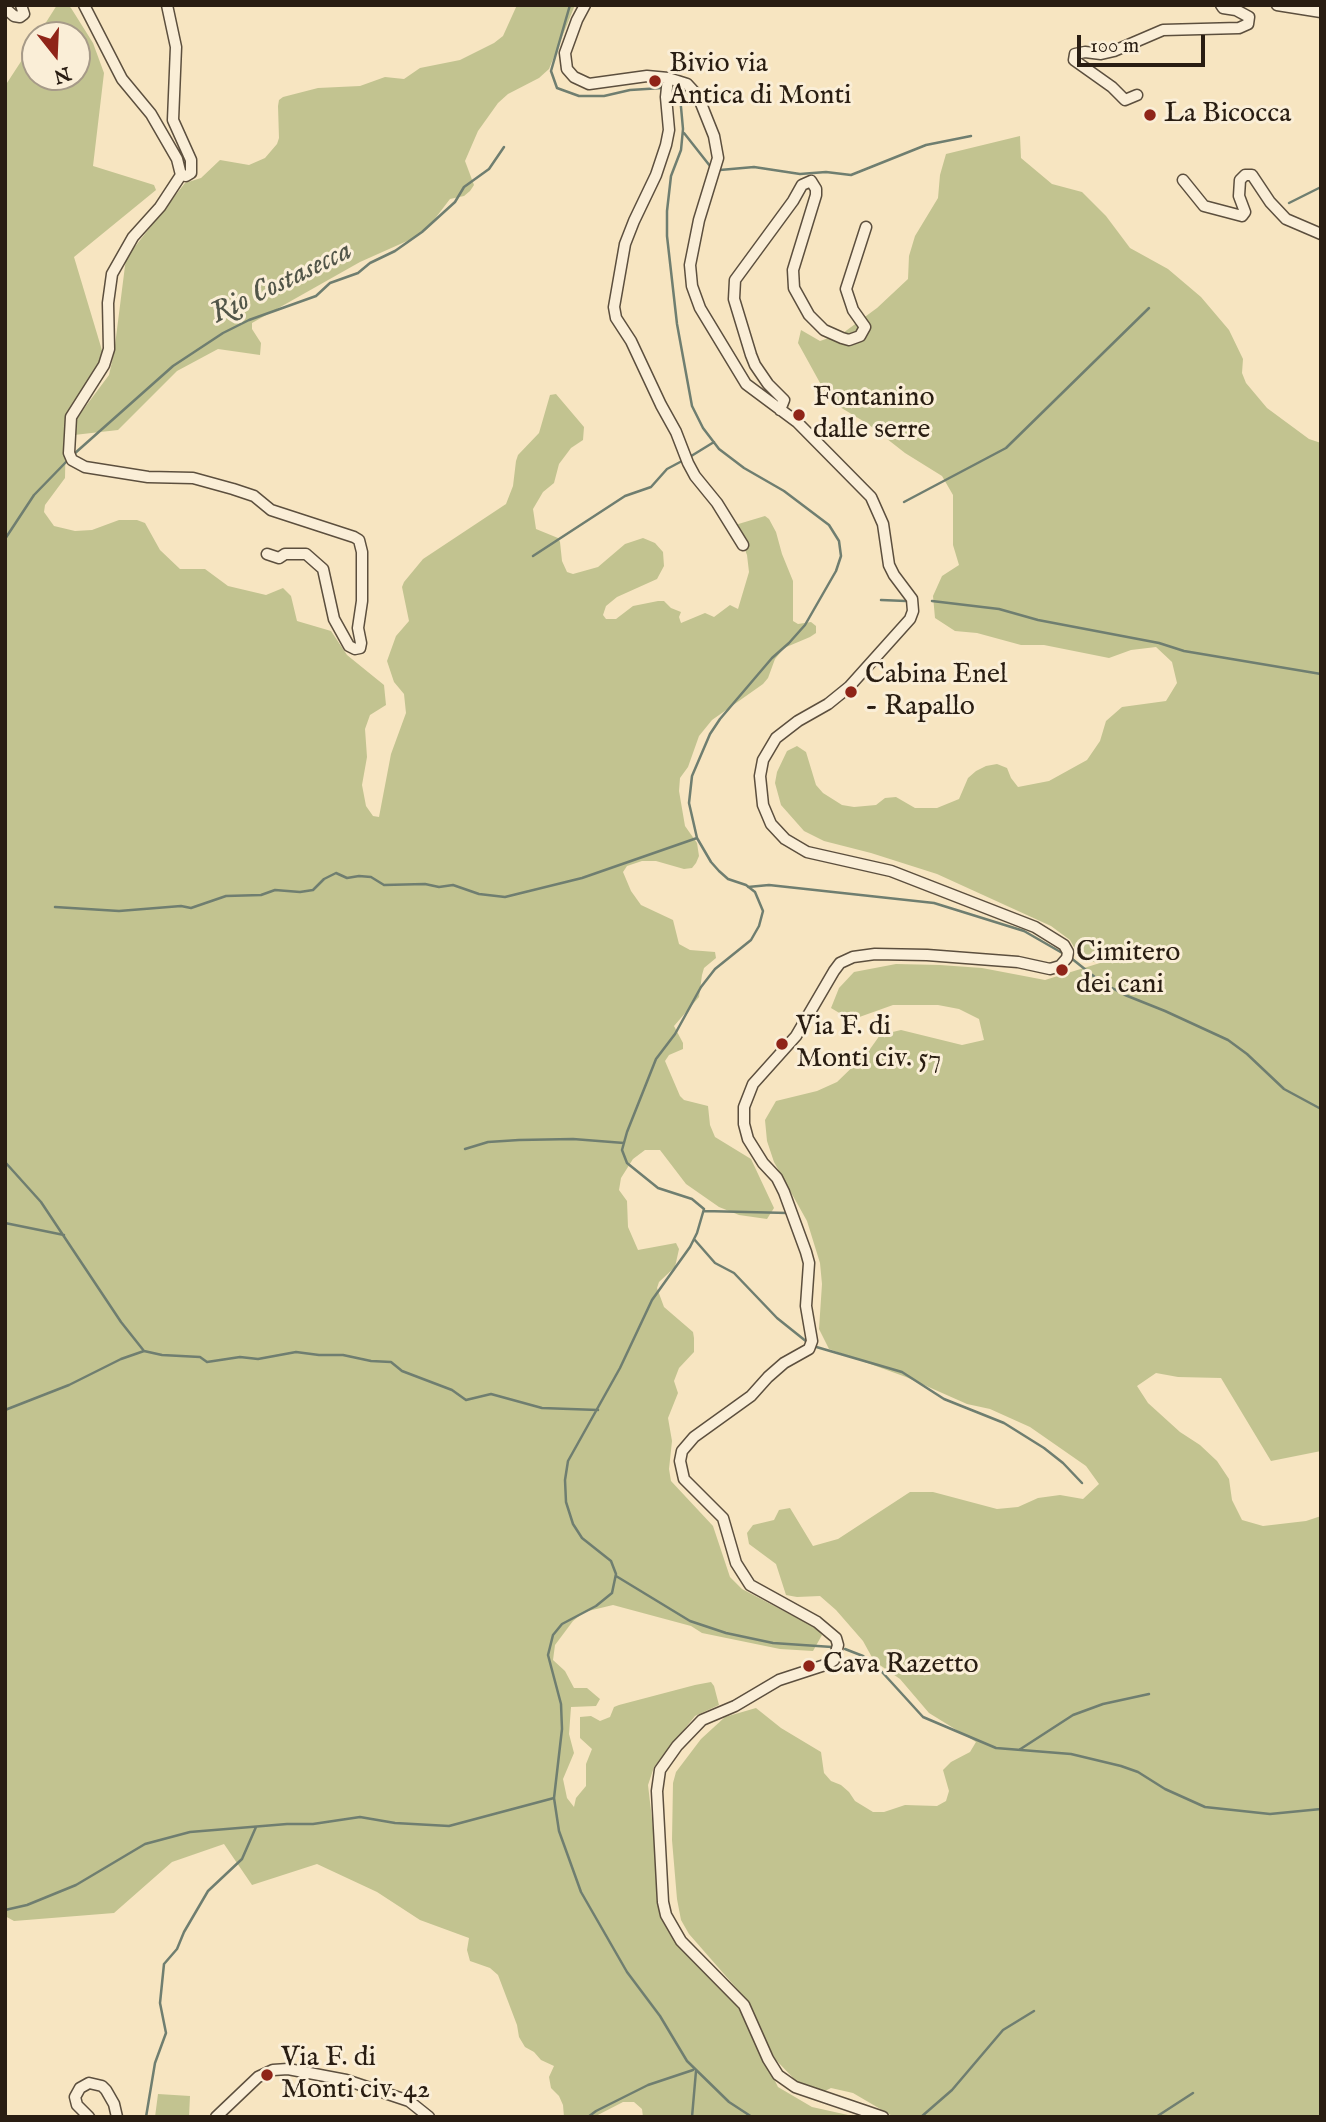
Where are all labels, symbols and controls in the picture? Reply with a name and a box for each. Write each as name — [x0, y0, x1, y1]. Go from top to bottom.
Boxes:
north arrow — [21, 21, 91, 91]
scale bar — [1081, 21, 1209, 65]
text: 100 m — [1090, 33, 1139, 60]
place label: Bivio via Antica di Monti — [669, 48, 851, 114]
text: N — [50, 60, 73, 88]
marker: Bivio via Antica di Monti — [647, 73, 663, 89]
place label: La Bicocca — [1164, 98, 1291, 132]
marker: La Bicocca — [1142, 107, 1158, 123]
water label: Rio Costasecca — [205, 234, 359, 334]
place label: Fontanino dalle serre — [813, 382, 934, 448]
marker: Fontanino dalle serre — [791, 407, 807, 423]
place label: Cabina Enel - Rapallo — [865, 659, 1007, 725]
marker: Cabina Enel - Rapallo — [843, 684, 859, 700]
place label: Cimitero dei cani — [1076, 937, 1180, 1003]
marker: Cimitero dei cani — [1054, 962, 1070, 978]
place label: Via F. di Monti civ. 57 — [796, 1011, 941, 1077]
marker: Via F. di Monti civ. 57 — [774, 1036, 790, 1052]
place label: Cava Razetto — [823, 1649, 979, 1683]
marker: Cava Razetto — [801, 1658, 817, 1674]
place label: Via F. di Monti civ. 42 — [281, 2042, 430, 2108]
marker: Via F. di Monti civ. 42 — [259, 2067, 275, 2083]

